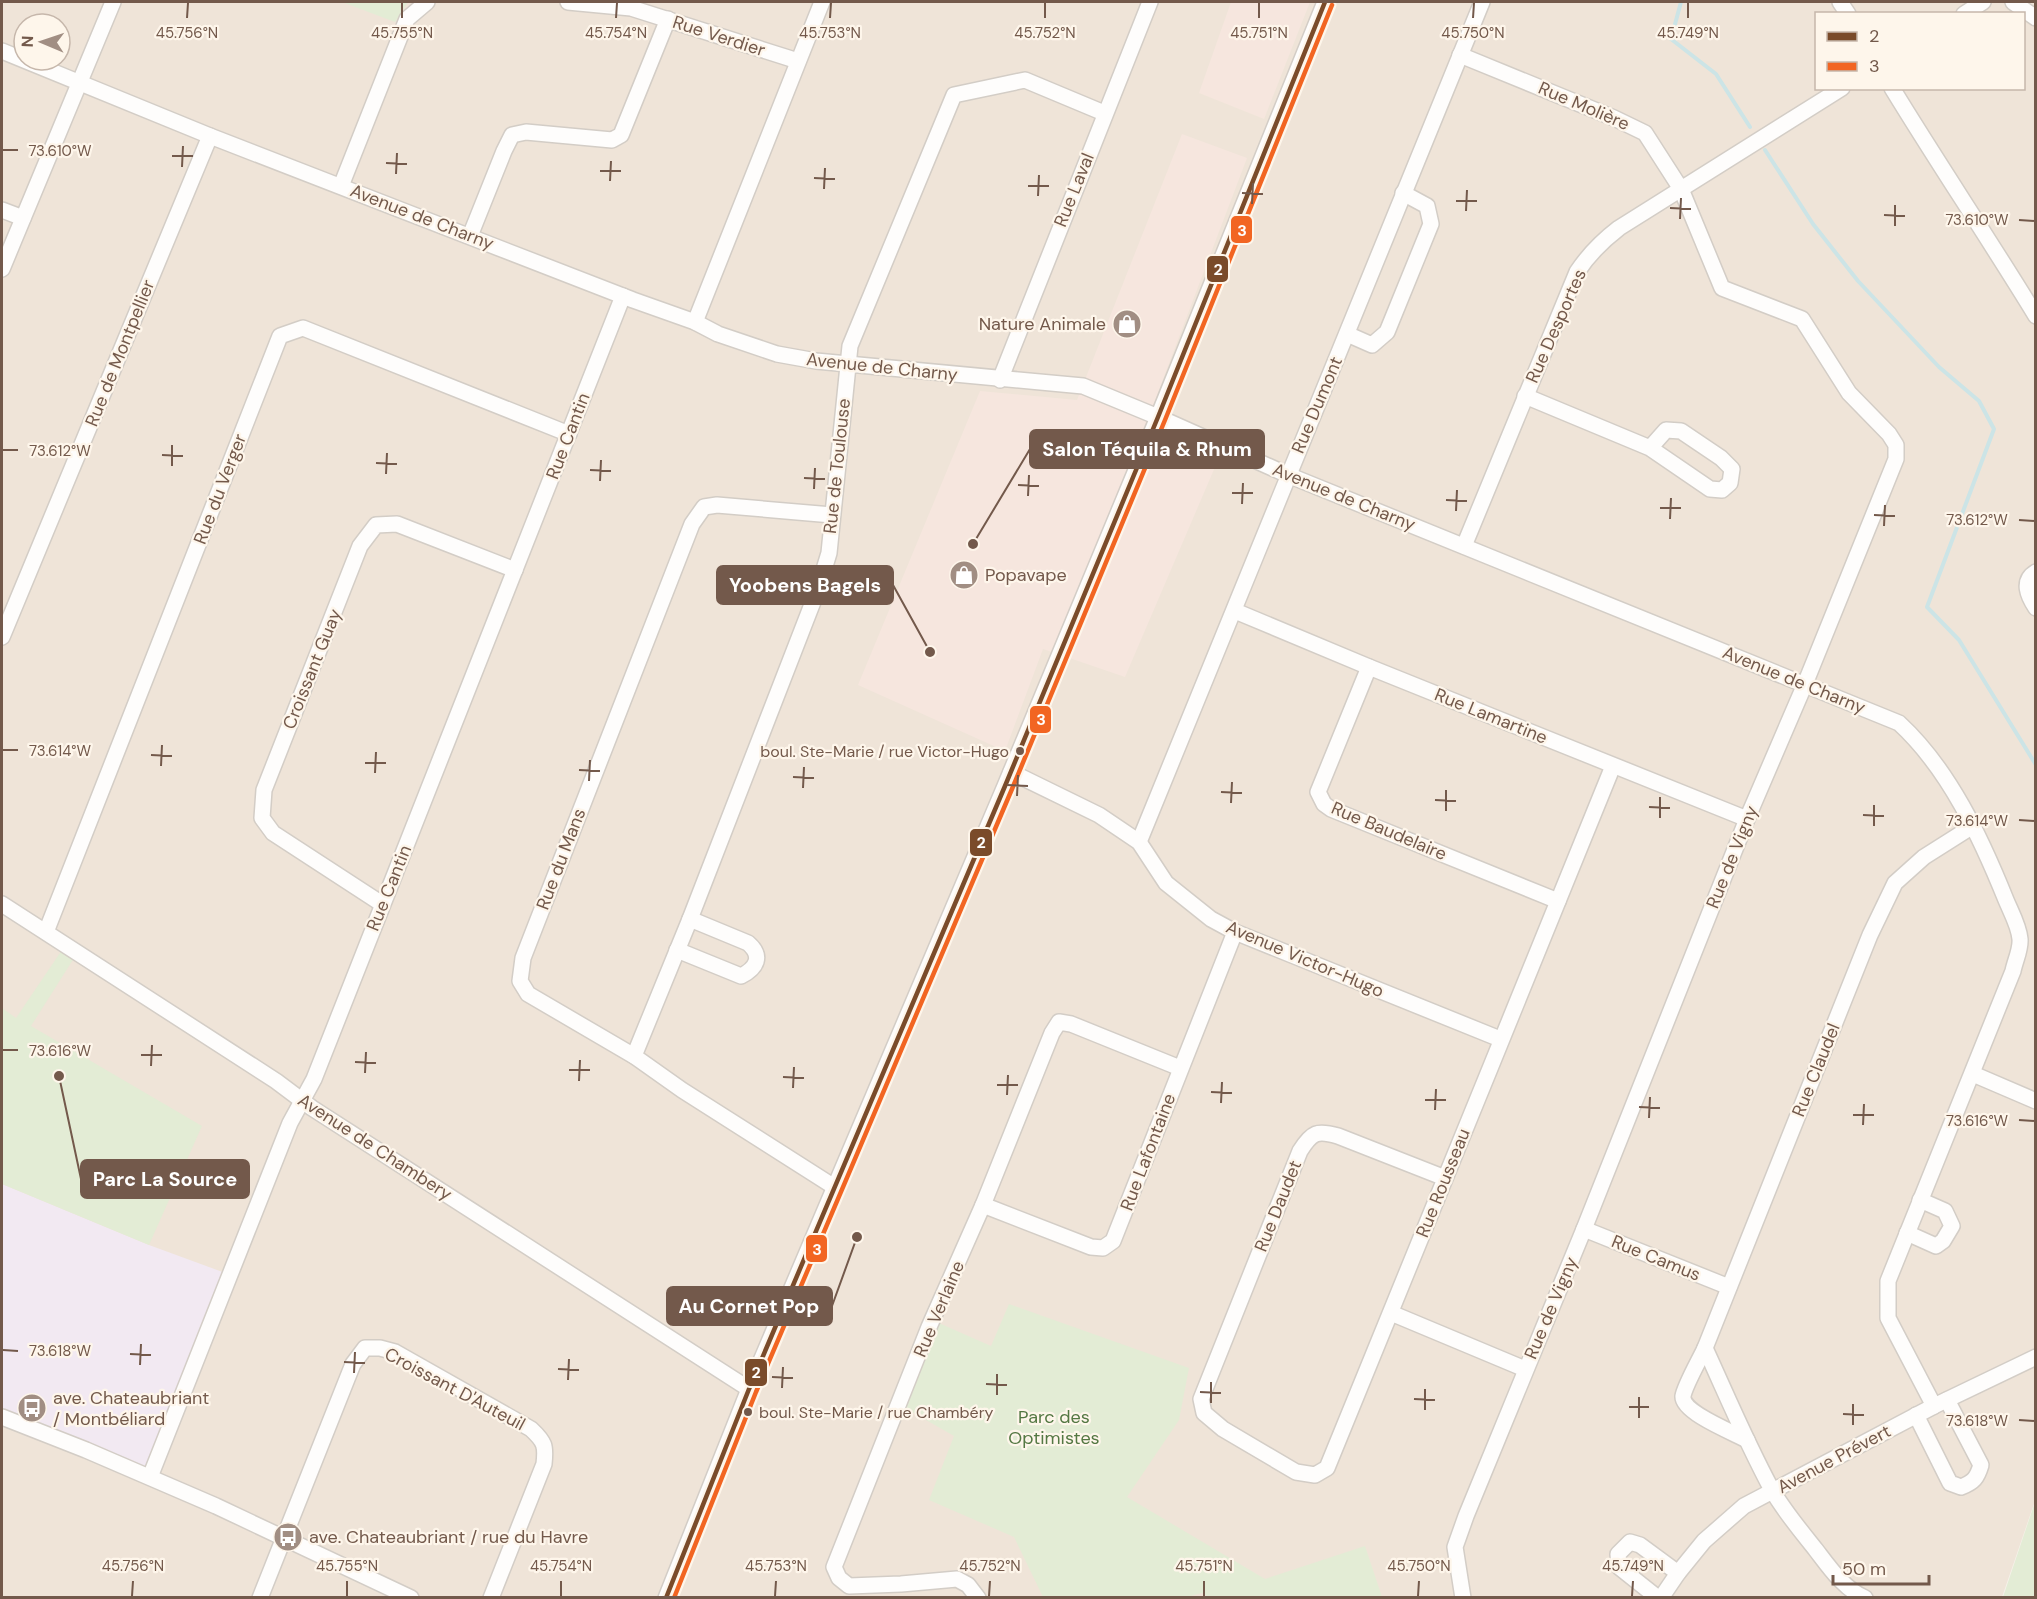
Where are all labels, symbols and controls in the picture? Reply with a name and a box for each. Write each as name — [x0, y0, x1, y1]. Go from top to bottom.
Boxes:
street label: Rue Verdier — [670, 10, 769, 62]
north arrow — [12, 12, 72, 72]
legend — [1815, 12, 2025, 90]
text: 45.756°N — [156, 23, 218, 43]
text: 45.755°N — [371, 23, 433, 43]
text: 45.754°N — [585, 23, 647, 43]
text: 45.753°N — [799, 23, 861, 43]
text: 45.752°N — [1014, 23, 1076, 43]
text: 45.751°N — [1230, 23, 1288, 43]
text: 45.750°N — [1441, 23, 1505, 43]
text: 45.749°N — [1657, 23, 1719, 43]
text: 2 — [1869, 24, 1879, 48]
text: N — [17, 35, 38, 48]
text: 3 — [1869, 54, 1880, 78]
street label: Rue Molière — [1535, 76, 1633, 136]
text: 73.610°W — [28, 141, 92, 161]
street label: Rue Laval — [1048, 149, 1100, 231]
street label: Avenue de Charny — [347, 179, 497, 255]
text: 73.610°W — [1945, 210, 2009, 230]
line badge: 3 — [1230, 215, 1253, 244]
text: 3 — [1237, 220, 1247, 241]
line badge: 2 — [1206, 255, 1229, 283]
text: 2 — [1213, 259, 1223, 280]
street label: Rue Desportes — [1520, 265, 1592, 387]
street label: Rue de Montpellier — [80, 276, 161, 430]
shop icon: Nature Animale — [1111, 308, 1143, 340]
place label: Nature Animale — [979, 312, 1106, 336]
street label: Avenue de Charny — [805, 347, 959, 387]
street label: Rue Dumont — [1286, 353, 1348, 457]
street label: Rue Cantin — [541, 389, 595, 483]
street label: Rue de Toulouse — [818, 397, 856, 535]
street label: Rue du Verger — [188, 430, 252, 548]
callout: Salon Téquila & Rhum — [1030, 430, 1264, 468]
text: Salon Téquila & Rhum — [1042, 436, 1252, 462]
text: 73.612°W — [29, 441, 91, 461]
street label: Avenue de Charny — [1269, 457, 1419, 537]
text: 73.612°W — [1946, 510, 2008, 530]
shop icon: Popavape — [948, 559, 980, 591]
place label: Popavape — [985, 563, 1067, 587]
callout: Yoobens Bagels — [717, 566, 893, 604]
text: Yoobens Bagels — [729, 572, 881, 598]
street label: Croissant Guay — [277, 605, 347, 733]
street label: Avenue de Charny — [1719, 640, 1869, 720]
street label: Rue Lamartine — [1431, 682, 1551, 750]
line badge: 3 — [1029, 705, 1052, 734]
text: 3 — [1036, 709, 1046, 730]
text: 73.614°W — [29, 741, 91, 761]
place label: boul. Ste-Marie / rue Victor-Hugo — [760, 741, 1009, 762]
marker: boul. Ste-Marie / rue Victor-Hugo — [1014, 745, 1026, 757]
street label: Rue Baudelaire — [1328, 796, 1450, 866]
street label: Rue de Vigny — [1700, 802, 1764, 912]
street label: Rue du Mans — [531, 805, 591, 913]
text: 73.614°W — [1946, 811, 2008, 831]
line badge: 2 — [969, 828, 993, 857]
text: 2 — [976, 832, 986, 853]
street label: Rue Cantin — [361, 841, 417, 935]
street label: Avenue Victor-Hugo — [1222, 915, 1388, 1003]
street label: Rue Claudel — [1786, 1020, 1846, 1120]
text: 73.616°W — [29, 1041, 92, 1061]
street label: Avenue de Chambery — [293, 1088, 457, 1206]
street label: Rue Lafontaine — [1115, 1090, 1181, 1214]
text: 73.616°W — [1946, 1111, 2009, 1131]
street label: Rue Rousseau — [1410, 1125, 1476, 1241]
street label: Rue Daudet — [1249, 1157, 1307, 1255]
callout: Parc La Source — [81, 1160, 249, 1198]
text: Parc La Source — [93, 1166, 237, 1192]
street label: Rue Camus — [1608, 1229, 1704, 1287]
line badge: 3 — [805, 1234, 828, 1263]
text: 3 — [812, 1239, 822, 1260]
street label: Rue de Vigny — [1519, 1253, 1583, 1363]
street label: Rue Verlaine — [908, 1257, 970, 1361]
callout: Au Cornet Pop — [667, 1287, 832, 1325]
text: Au Cornet Pop — [679, 1293, 819, 1319]
text: 73.618°W — [29, 1341, 91, 1361]
street label: Croissant D'Auteuil — [380, 1342, 530, 1436]
line badge: 2 — [744, 1358, 768, 1387]
text: 2 — [751, 1362, 761, 1383]
place label: ave. Chateaubriant / Montbéliard — [53, 1386, 209, 1431]
bus stop icon: ave. Chateaubriant / Montbéliard — [16, 1392, 48, 1424]
place label: boul. Ste-Marie / rue Chambéry — [759, 1402, 994, 1423]
park label: Parc des Optimistes — [1008, 1405, 1100, 1450]
marker: boul. Ste-Marie / rue Chambéry — [742, 1406, 754, 1418]
text: 73.618°W — [1946, 1411, 2008, 1431]
street label: Avenue Prévert — [1773, 1419, 1895, 1499]
bus stop icon: ave. Chateaubriant / rue du Havre — [272, 1521, 304, 1553]
place label: ave. Chateaubriant / rue du Havre — [309, 1525, 588, 1549]
scale bar — [1833, 1548, 1929, 1586]
text: 45.756°N — [102, 1556, 164, 1576]
text: 45.755°N — [316, 1556, 378, 1576]
text: 45.754°N — [530, 1556, 592, 1576]
text: 45.753°N — [745, 1556, 807, 1576]
text: 45.752°N — [959, 1556, 1021, 1576]
text: 45.751°N — [1175, 1556, 1233, 1576]
text: 45.750°N — [1387, 1556, 1451, 1576]
text: 45.749°N — [1602, 1556, 1664, 1576]
text: 50 m — [1842, 1557, 1886, 1581]

